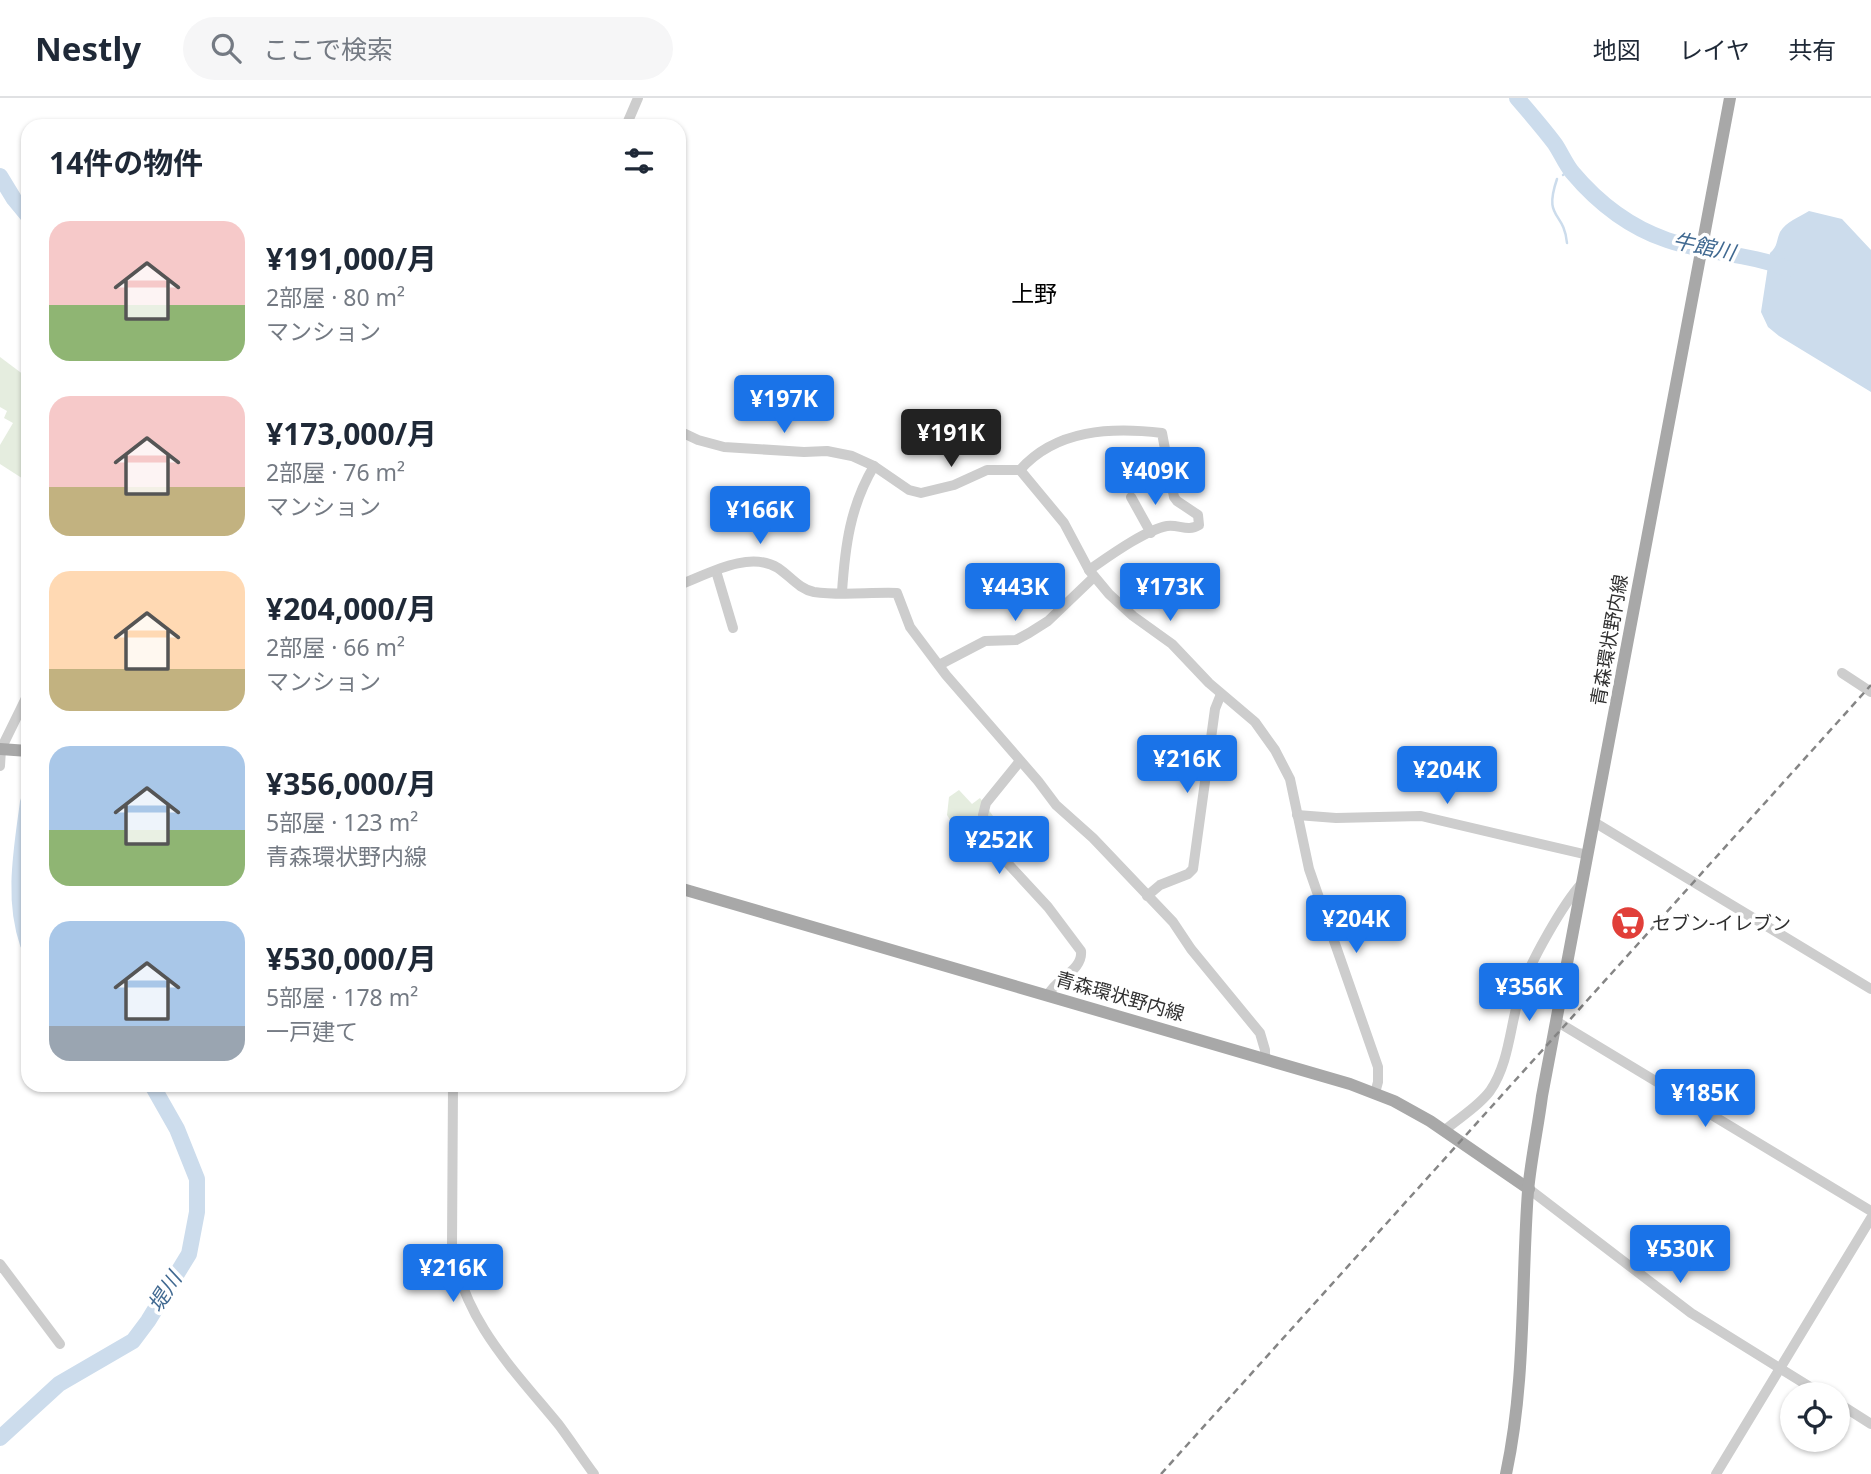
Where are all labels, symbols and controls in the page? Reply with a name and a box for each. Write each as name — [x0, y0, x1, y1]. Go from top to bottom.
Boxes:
search box — [183, 17, 673, 80]
text: Nestly — [35, 26, 141, 71]
icon: search — [207, 29, 245, 67]
text: ここで検索 — [263, 31, 393, 67]
text: 地図 — [1593, 33, 1641, 66]
text: レイヤ — [1679, 33, 1750, 66]
text: 共有 — [1788, 33, 1836, 66]
text: 14件の物件 — [49, 142, 203, 183]
icon: filters — [620, 142, 658, 180]
water label: 牛館川 — [1670, 226, 1740, 267]
text: ¥191,000/月 — [266, 238, 437, 279]
icon: home — [105, 249, 189, 333]
district label: 上野 — [1011, 277, 1057, 309]
text: 2部屋 · 80 m² — [266, 281, 405, 313]
text: マンション — [266, 315, 381, 347]
pin: ¥197K — [735, 376, 833, 435]
text: ¥197K — [750, 382, 818, 414]
pin: ¥191K — [902, 410, 1000, 469]
text: ¥173,000/月 — [266, 413, 437, 454]
text: ¥191K — [917, 416, 985, 448]
icon: home — [105, 424, 189, 508]
pin: ¥409K — [1106, 448, 1204, 507]
text: ¥409K — [1121, 454, 1189, 486]
text: 2部屋 · 76 m² — [266, 456, 405, 488]
pin: ¥166K — [711, 486, 809, 546]
text: マンション — [266, 490, 381, 522]
text: ¥166K — [726, 493, 794, 525]
pin: ¥443K — [966, 564, 1064, 623]
pin: ¥173K — [1121, 564, 1219, 623]
text: ¥443K — [981, 570, 1049, 602]
text: ¥173K — [1136, 570, 1204, 602]
street label: 青森環状野内線 — [1585, 572, 1633, 708]
text: ¥204,000/月 — [266, 588, 437, 629]
icon: home — [105, 599, 189, 683]
text: 2部屋 · 66 m² — [266, 631, 405, 663]
text: マンション — [266, 665, 381, 697]
pin: ¥216K — [1138, 736, 1236, 795]
text: ¥216K — [1153, 742, 1221, 774]
pin: ¥204K — [1398, 746, 1496, 806]
text: ¥204K — [1413, 753, 1481, 785]
text: ¥356,000/月 — [266, 763, 437, 804]
icon: home — [105, 774, 189, 858]
text: 5部屋 · 123 m² — [266, 806, 418, 838]
pin: ¥252K — [950, 816, 1048, 876]
text: ¥252K — [965, 823, 1033, 855]
text: 青森環状野内線 — [266, 840, 427, 872]
pin: ¥204K — [1307, 896, 1405, 955]
text: ¥204K — [1322, 902, 1390, 934]
supermarket icon: セブン-イレブン — [1609, 904, 1647, 942]
place label: セブン-イレブン — [1652, 910, 1791, 936]
text: ¥530,000/月 — [266, 938, 437, 979]
icon: home — [105, 949, 189, 1033]
pin: ¥356K — [1480, 964, 1578, 1023]
street label: 青森環状野内線 — [1052, 965, 1188, 1027]
text: ¥356K — [1495, 970, 1563, 1002]
text: 5部屋 · 178 m² — [266, 981, 418, 1013]
text: 一戸建て — [266, 1015, 358, 1047]
pin: ¥185K — [1656, 1070, 1754, 1129]
text: ¥185K — [1671, 1076, 1739, 1108]
pin: ¥530K — [1631, 1226, 1729, 1285]
text: ¥530K — [1646, 1232, 1714, 1264]
pin: ¥216K — [404, 1244, 502, 1304]
text: ¥216K — [419, 1251, 487, 1283]
water label: 堤川 — [141, 1265, 188, 1317]
map controls — [1780, 1382, 1850, 1452]
button: locate — [1780, 1382, 1850, 1452]

